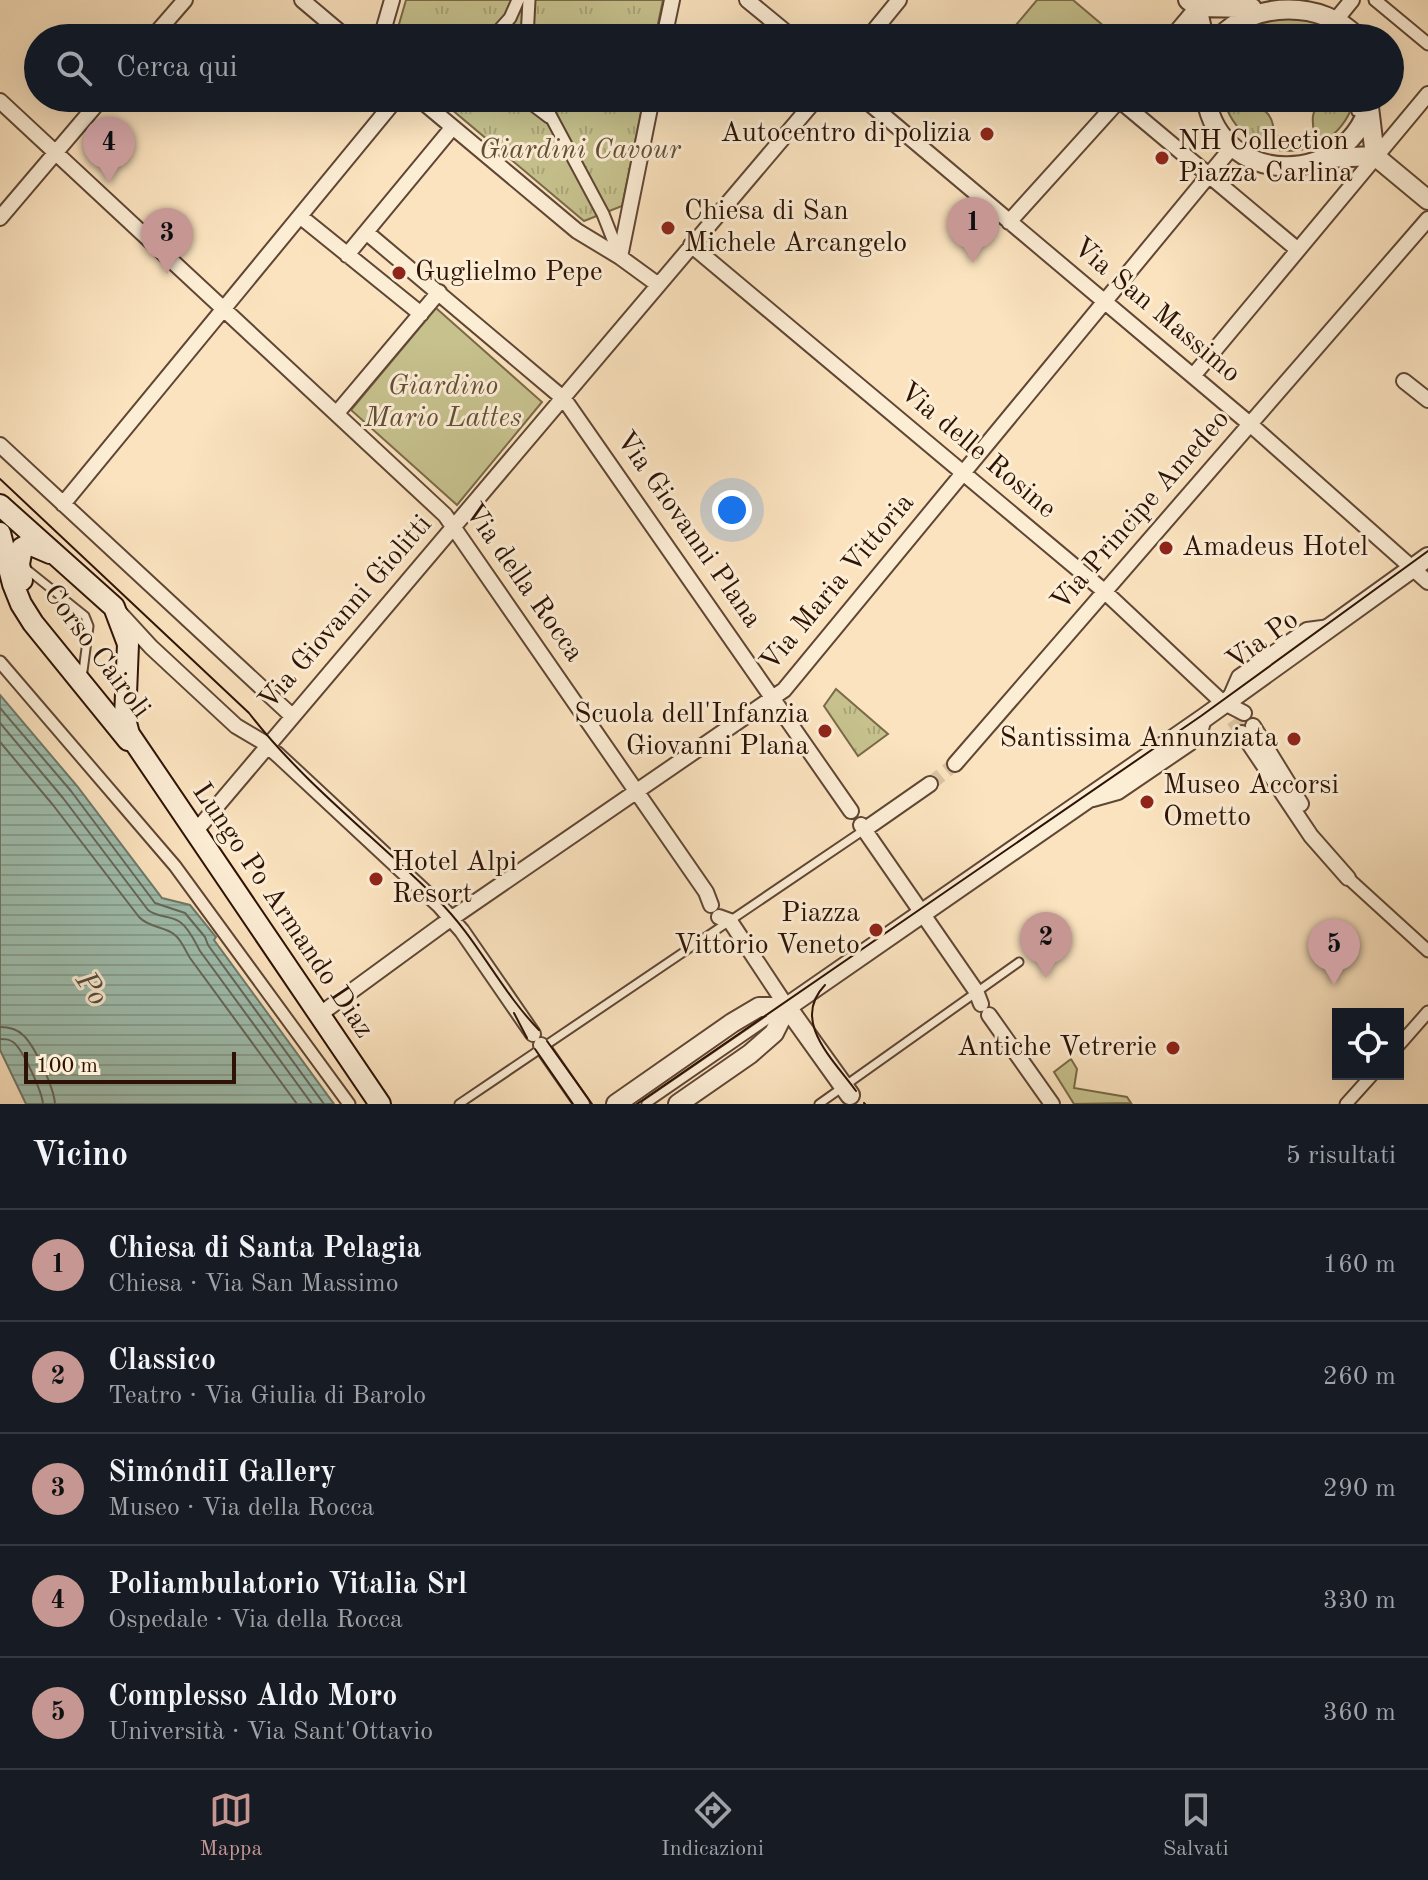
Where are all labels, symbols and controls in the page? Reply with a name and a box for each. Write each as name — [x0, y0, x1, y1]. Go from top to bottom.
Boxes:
search box — [24, 24, 1404, 112]
icon: search — [52, 46, 96, 90]
text: Cerca qui — [116, 53, 238, 83]
pin: 4 — [83, 117, 135, 183]
place label: Autocentro di polizia — [721, 120, 971, 148]
marker: Autocentro di polizia — [978, 125, 996, 143]
place label: NH Collection Piazza Carlina — [1178, 128, 1353, 188]
park label: Giardini Cavour — [479, 137, 682, 165]
marker: NH Collection Piazza Carlina — [1153, 149, 1171, 167]
pin: 1 — [947, 197, 999, 263]
place label: Chiesa di San Michele Arcangelo — [684, 198, 907, 258]
pin: 3 — [141, 208, 193, 274]
marker: Chiesa di San Michele Arcangelo — [659, 219, 677, 237]
street label: Via San Massimo — [1067, 233, 1245, 389]
place label: Guglielmo Pepe — [415, 259, 603, 287]
marker: Guglielmo Pepe — [390, 264, 408, 282]
park label: Giardino Mario Lattes — [363, 373, 522, 433]
street label: Via delle Rosine — [893, 378, 1061, 524]
street label: Via Principe Amedeo — [1047, 405, 1235, 617]
street label: Via Giovanni Plana — [610, 427, 766, 634]
street label: Via Maria Vittoria — [756, 489, 920, 677]
your location — [712, 490, 752, 530]
street label: Via della Rocca — [458, 499, 588, 667]
street label: Via Giovanni Giolitti — [254, 510, 438, 716]
place label: Amadeus Hotel — [1182, 534, 1368, 562]
marker: Amadeus Hotel — [1157, 539, 1175, 557]
street label: Corso Cairoli — [37, 580, 155, 724]
street label: Via Po — [1222, 606, 1304, 676]
place label: Scuola dell'Infanzia Giovanni Plana — [574, 701, 809, 761]
marker: Scuola dell'Infanzia Giovanni Plana — [816, 722, 834, 740]
place label: Santissima Annunziata — [1000, 725, 1278, 753]
marker: Santissima Annunziata — [1285, 730, 1303, 748]
place label: Museo Accorsi Ometto — [1163, 772, 1339, 832]
street label: Lungo Po Armando Diaz — [186, 778, 378, 1044]
marker: Museo Accorsi Ometto — [1138, 793, 1156, 811]
place label: Hotel Alpi Resort — [392, 849, 517, 909]
marker: Hotel Alpi Resort — [367, 870, 385, 888]
place label: Piazza Vittorio Veneto — [674, 900, 860, 960]
pin: 2 — [1020, 912, 1072, 978]
pin: 5 — [1308, 919, 1360, 985]
marker: Piazza Vittorio Veneto — [867, 921, 885, 939]
water label: Po — [69, 966, 113, 1011]
map controls — [1332, 1008, 1404, 1080]
button: locate — [1332, 1008, 1404, 1080]
place label: Antiche Vetrerie — [957, 1034, 1157, 1062]
marker: Antiche Vetrerie — [1164, 1039, 1182, 1057]
scale bar — [24, 1048, 236, 1084]
text: 100 m — [36, 1055, 98, 1077]
text: Vicino — [32, 1139, 128, 1173]
text: 5 risultati — [1286, 1143, 1396, 1169]
text: Chiesa di Santa Pelagia — [108, 1234, 422, 1264]
text: 1 — [50, 1252, 66, 1278]
text: 160 m — [1323, 1252, 1396, 1278]
text: Chiesa · Via San Massimo — [108, 1271, 399, 1297]
text: Classico — [108, 1346, 216, 1376]
text: 2 — [50, 1364, 66, 1390]
text: 260 m — [1323, 1364, 1396, 1390]
text: Teatro · Via Giulia di Barolo — [108, 1383, 426, 1409]
text: SimóndiI Gallery — [108, 1458, 336, 1488]
text: 3 — [50, 1476, 66, 1502]
text: 290 m — [1323, 1476, 1396, 1502]
text: Museo · Via della Rocca — [108, 1495, 374, 1521]
text: Poliambulatorio Vitalia Srl — [108, 1570, 467, 1600]
text: 4 — [50, 1588, 66, 1614]
text: 330 m — [1323, 1588, 1396, 1614]
text: Ospedale · Via della Rocca — [108, 1607, 403, 1633]
text: Complesso Aldo Moro — [108, 1682, 397, 1712]
text: 5 — [50, 1700, 66, 1726]
text: 360 m — [1323, 1700, 1396, 1726]
text: Università · Via Sant'Ottavio — [108, 1719, 433, 1745]
tab: Mappa — [199, 1788, 262, 1863]
tab: Indicazioni — [661, 1788, 764, 1863]
tab: Salvati — [1163, 1788, 1229, 1863]

